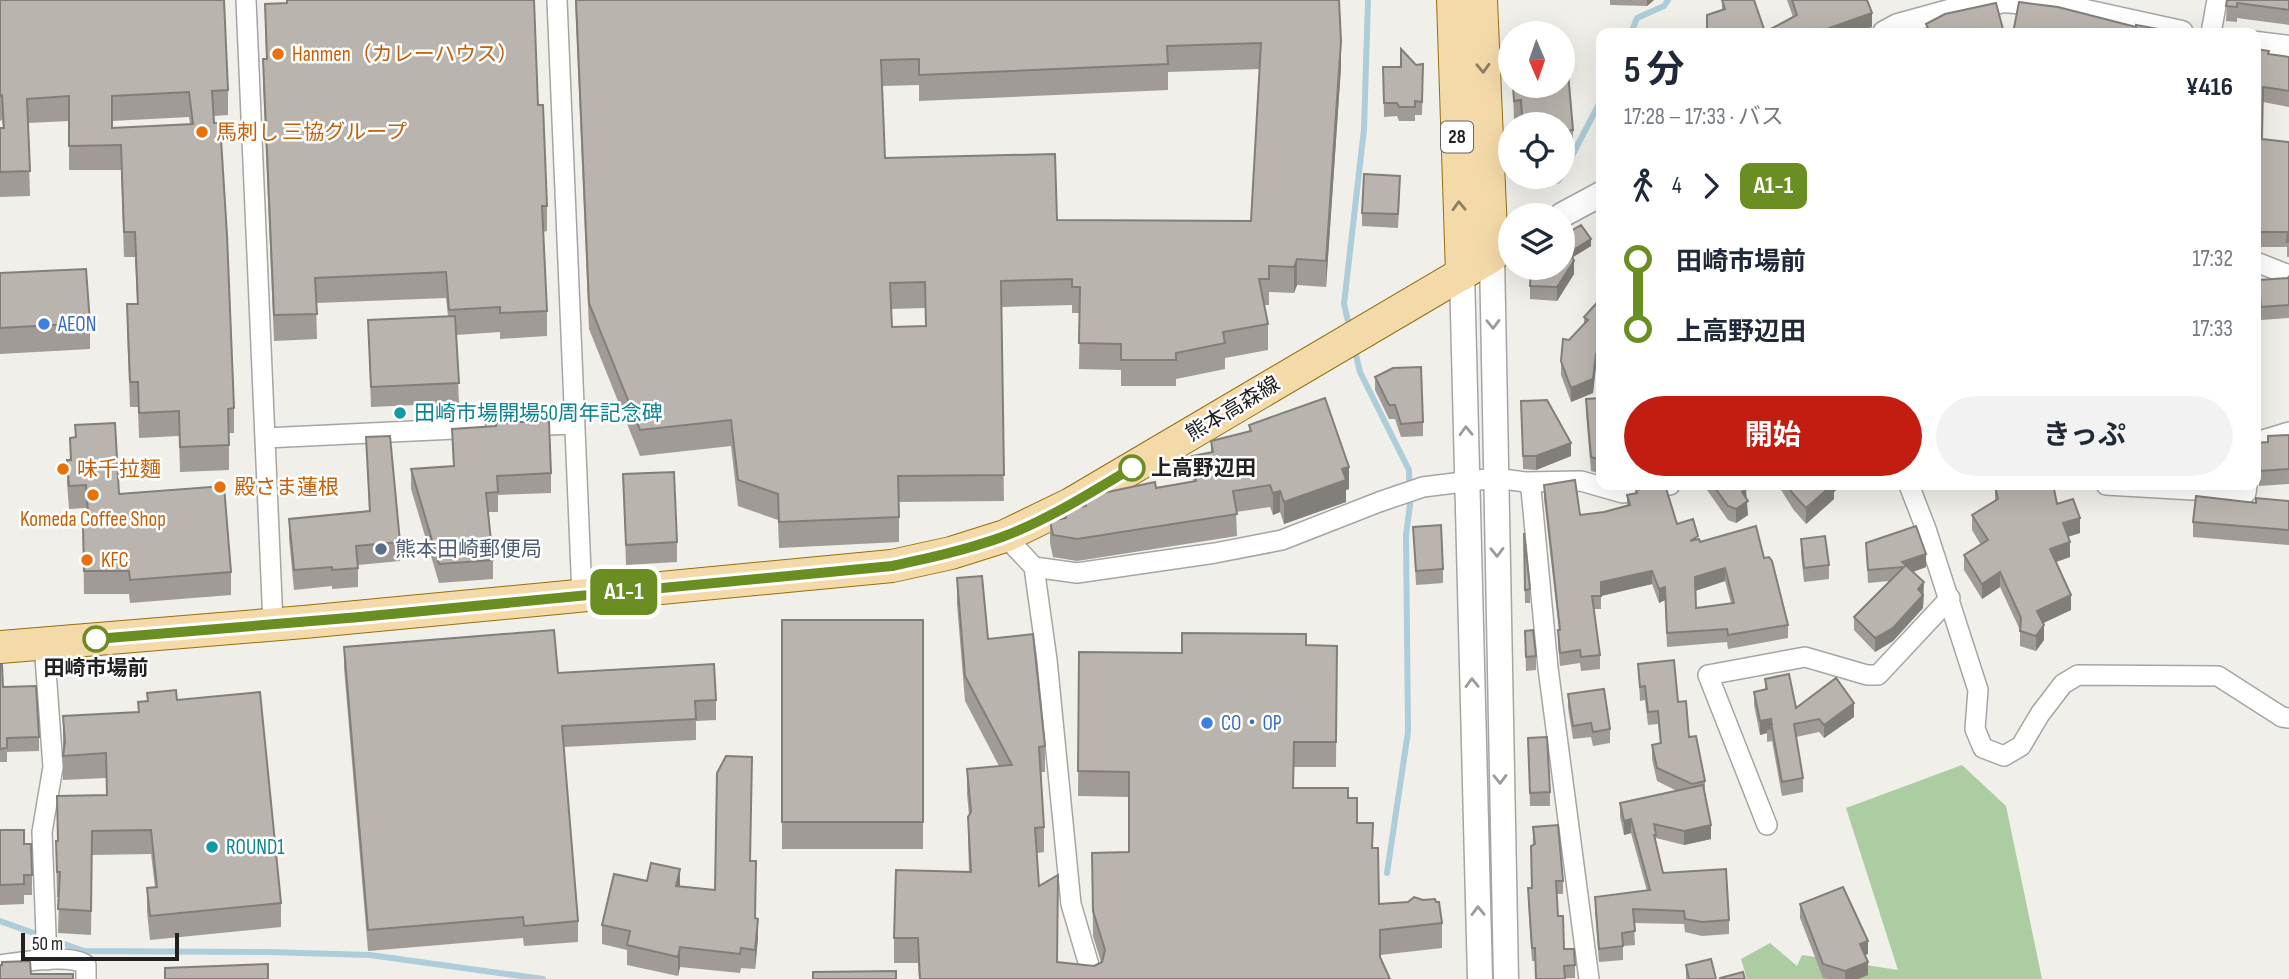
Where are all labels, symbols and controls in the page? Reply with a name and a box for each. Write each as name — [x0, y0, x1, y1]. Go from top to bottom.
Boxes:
north arrow — [1498, 21, 1575, 98]
map controls — [1498, 21, 1575, 280]
place label: Hanmen（カレーハウス） — [292, 42, 518, 67]
marker: Hanmen（カレーハウス） — [270, 46, 286, 62]
text: 5 分 — [1624, 48, 1685, 93]
one-way arrow — [1476, 63, 1491, 74]
text: ¥416 — [2185, 72, 2233, 103]
text: 17:28 – 17:33 · バス — [1624, 103, 1784, 131]
button: locate — [1498, 112, 1575, 189]
place label: 馬刺し 三協グループ — [216, 120, 407, 145]
road number: 28 — [1441, 122, 1473, 153]
marker: 馬刺し 三協グループ — [194, 124, 210, 140]
icon: walk — [1624, 167, 1662, 205]
icon: forward — [1692, 167, 1730, 205]
text: A1-1 — [1754, 171, 1793, 200]
text: 4 — [1672, 172, 1682, 200]
one-way arrow — [1452, 200, 1467, 211]
button: layers — [1498, 203, 1575, 280]
text: 17:32 — [2192, 245, 2233, 273]
text: 田崎市場前 — [1676, 247, 1806, 278]
place label: AEON — [57, 312, 96, 337]
text: 17:33 — [2192, 315, 2233, 343]
marker: AEON — [36, 316, 52, 332]
text: 上高野辺田 — [1676, 317, 1806, 348]
one-way arrow — [1485, 320, 1501, 330]
street label: 熊本高森線 — [1182, 371, 1284, 447]
button: 開始 — [1624, 396, 1922, 476]
button: きっぷ — [1936, 396, 2233, 476]
place label: 田崎市場開場50周年記念碑 — [414, 401, 663, 426]
marker: 田崎市場開場50周年記念碑 — [392, 405, 408, 421]
one-way arrow — [1458, 426, 1473, 437]
marker: 上高野辺田 — [1119, 455, 1145, 481]
place label: 上高野辺田 — [1151, 456, 1256, 481]
place label: 味千拉麵 — [77, 457, 161, 482]
marker: 味千拉麵 — [55, 461, 71, 477]
place label: 殿さま蓮根 — [234, 475, 339, 500]
marker: 殿さま蓮根 — [212, 479, 228, 495]
marker: Komeda Coffee Shop — [85, 487, 101, 503]
place label: Komeda Coffee Shop — [20, 507, 166, 532]
place label: 熊本田崎郵便局 — [395, 537, 542, 562]
marker: 熊本田崎郵便局 — [373, 541, 389, 557]
one-way arrow — [1489, 547, 1504, 558]
place label: KFC — [101, 548, 129, 573]
marker: KFC — [79, 552, 95, 568]
line badge: A1-1 — [575, 569, 673, 615]
text: A1-1 — [604, 577, 644, 606]
marker: 田崎市場前 — [83, 626, 109, 652]
place label: 田崎市場前 — [44, 656, 149, 681]
one-way arrow — [1465, 678, 1480, 689]
place label: CO・OP — [1221, 711, 1282, 736]
marker: CO・OP — [1199, 715, 1215, 731]
one-way arrow — [1493, 774, 1508, 785]
place label: ROUND1 — [226, 835, 285, 860]
marker: ROUND1 — [204, 839, 220, 855]
one-way arrow — [1471, 905, 1486, 916]
scale bar — [21, 930, 178, 962]
text: 50 m — [32, 933, 63, 956]

